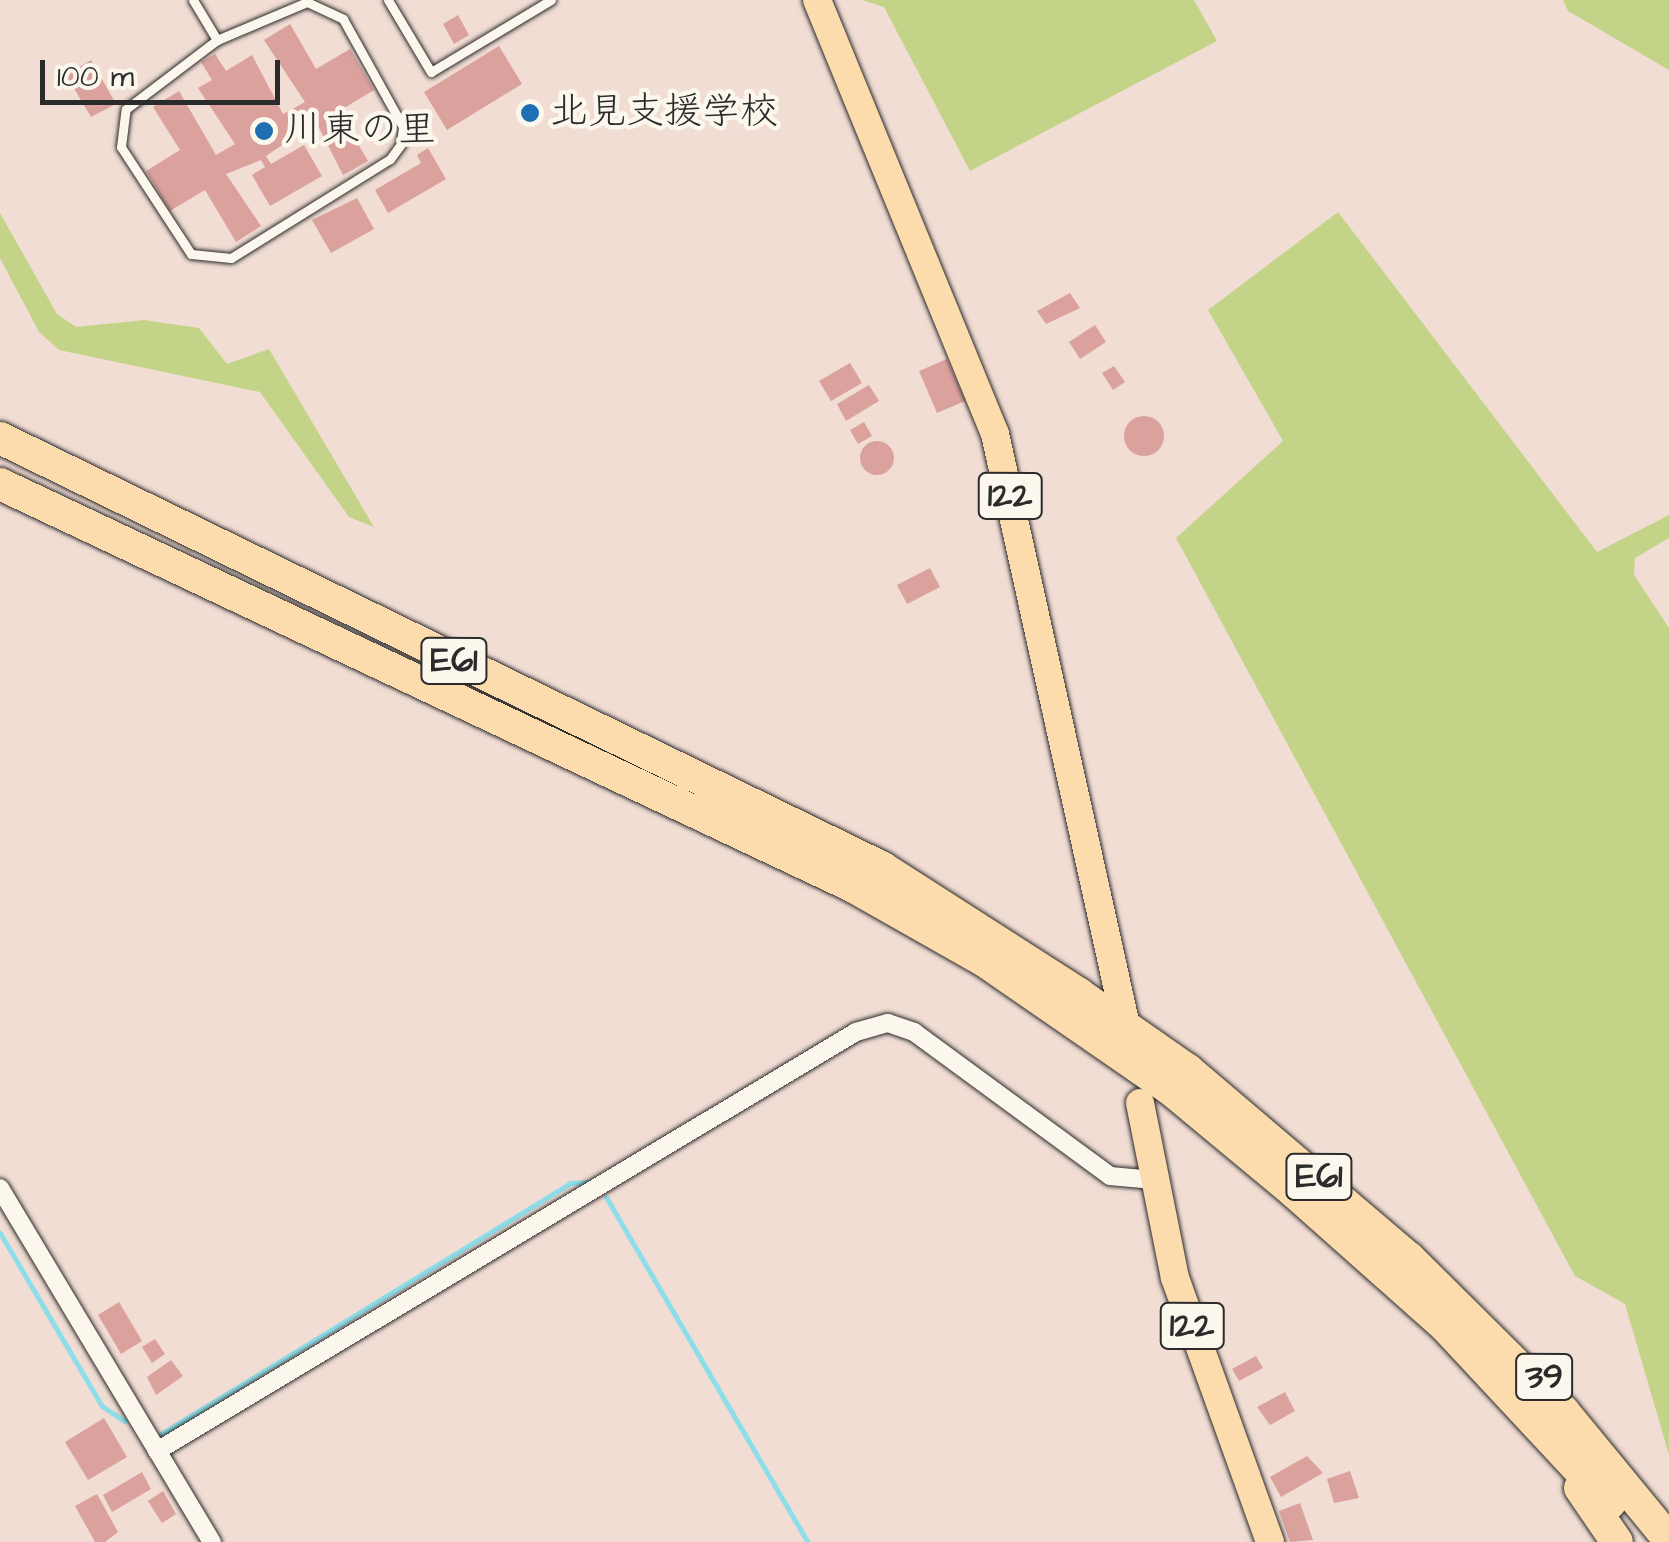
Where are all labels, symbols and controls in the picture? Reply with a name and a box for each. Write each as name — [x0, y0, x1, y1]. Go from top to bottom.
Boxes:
scale bar — [45, 40, 285, 102]
text: 100 m — [57, 56, 134, 98]
place label: 北見支援学校 — [550, 90, 778, 136]
marker: 北見支援学校 — [519, 102, 541, 124]
place label: 川東の里 — [284, 108, 436, 154]
marker: 川東の里 — [253, 120, 275, 142]
road number: 122 — [978, 466, 1042, 526]
road number: E61 — [419, 631, 489, 691]
road number: E61 — [1284, 1147, 1354, 1207]
road number: 122 — [1160, 1296, 1224, 1356]
road number: 39 — [1514, 1347, 1574, 1407]

